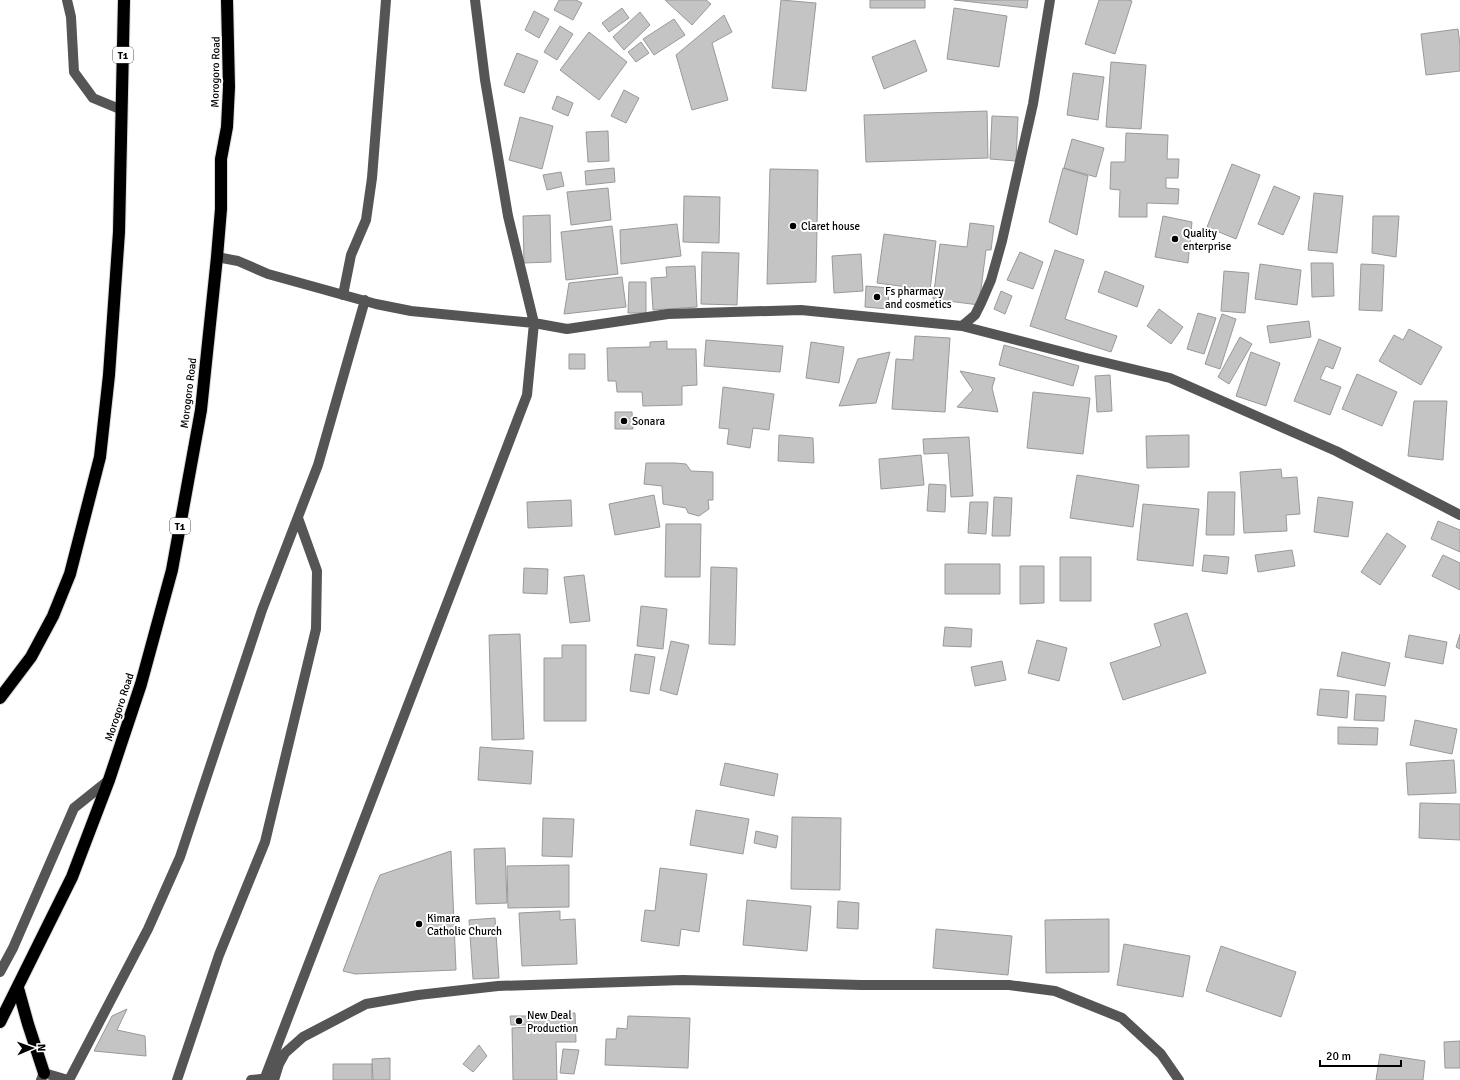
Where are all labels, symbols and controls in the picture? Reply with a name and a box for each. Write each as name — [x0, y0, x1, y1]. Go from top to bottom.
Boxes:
street label: Morogoro Road — [208, 36, 223, 108]
road number: T1 — [113, 47, 133, 63]
place label: Claret house — [801, 220, 860, 233]
marker: Claret house — [788, 221, 798, 231]
place label: Quality enterprise — [1183, 227, 1231, 253]
marker: Quality enterprise — [1170, 234, 1180, 244]
place label: Fs pharmacy and cosmetics — [885, 285, 952, 311]
marker: Fs pharmacy and cosmetics — [872, 292, 882, 302]
street label: Morogoro Road — [178, 357, 199, 429]
place label: Sonara — [632, 415, 665, 428]
marker: Sonara — [619, 416, 629, 426]
road number: T1 — [170, 518, 190, 534]
street label: Morogoro Road — [102, 671, 137, 743]
place label: Kimara Catholic Church — [427, 912, 502, 938]
marker: Kimara Catholic Church — [414, 919, 424, 929]
place label: New Deal Production — [527, 1009, 578, 1035]
marker: New Deal Production — [514, 1016, 524, 1026]
north arrow — [12, 1028, 52, 1068]
scale bar — [1320, 1042, 1401, 1068]
text: N — [35, 1044, 48, 1052]
text: 20 m — [1326, 1049, 1351, 1064]

